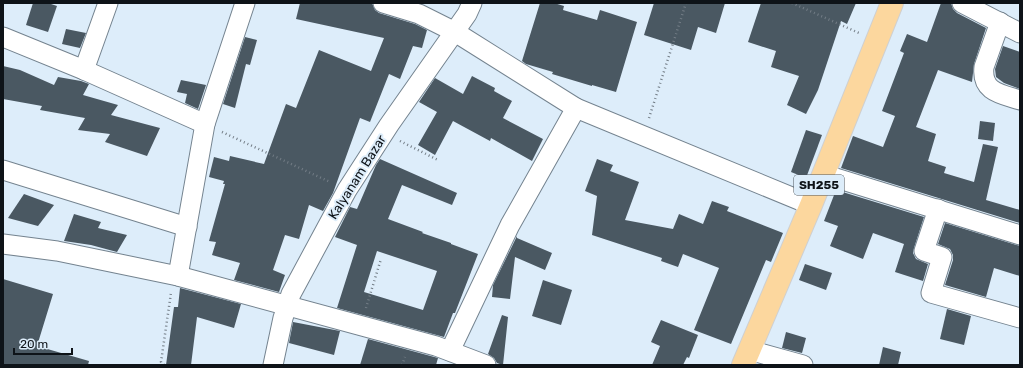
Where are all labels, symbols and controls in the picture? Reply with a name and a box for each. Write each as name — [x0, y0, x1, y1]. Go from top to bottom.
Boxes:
street label: Kalyanam Bazar — [325, 132, 389, 222]
road number: SH255 — [794, 175, 844, 195]
scale bar — [14, 330, 72, 356]
text: 20 m — [20, 337, 48, 351]

